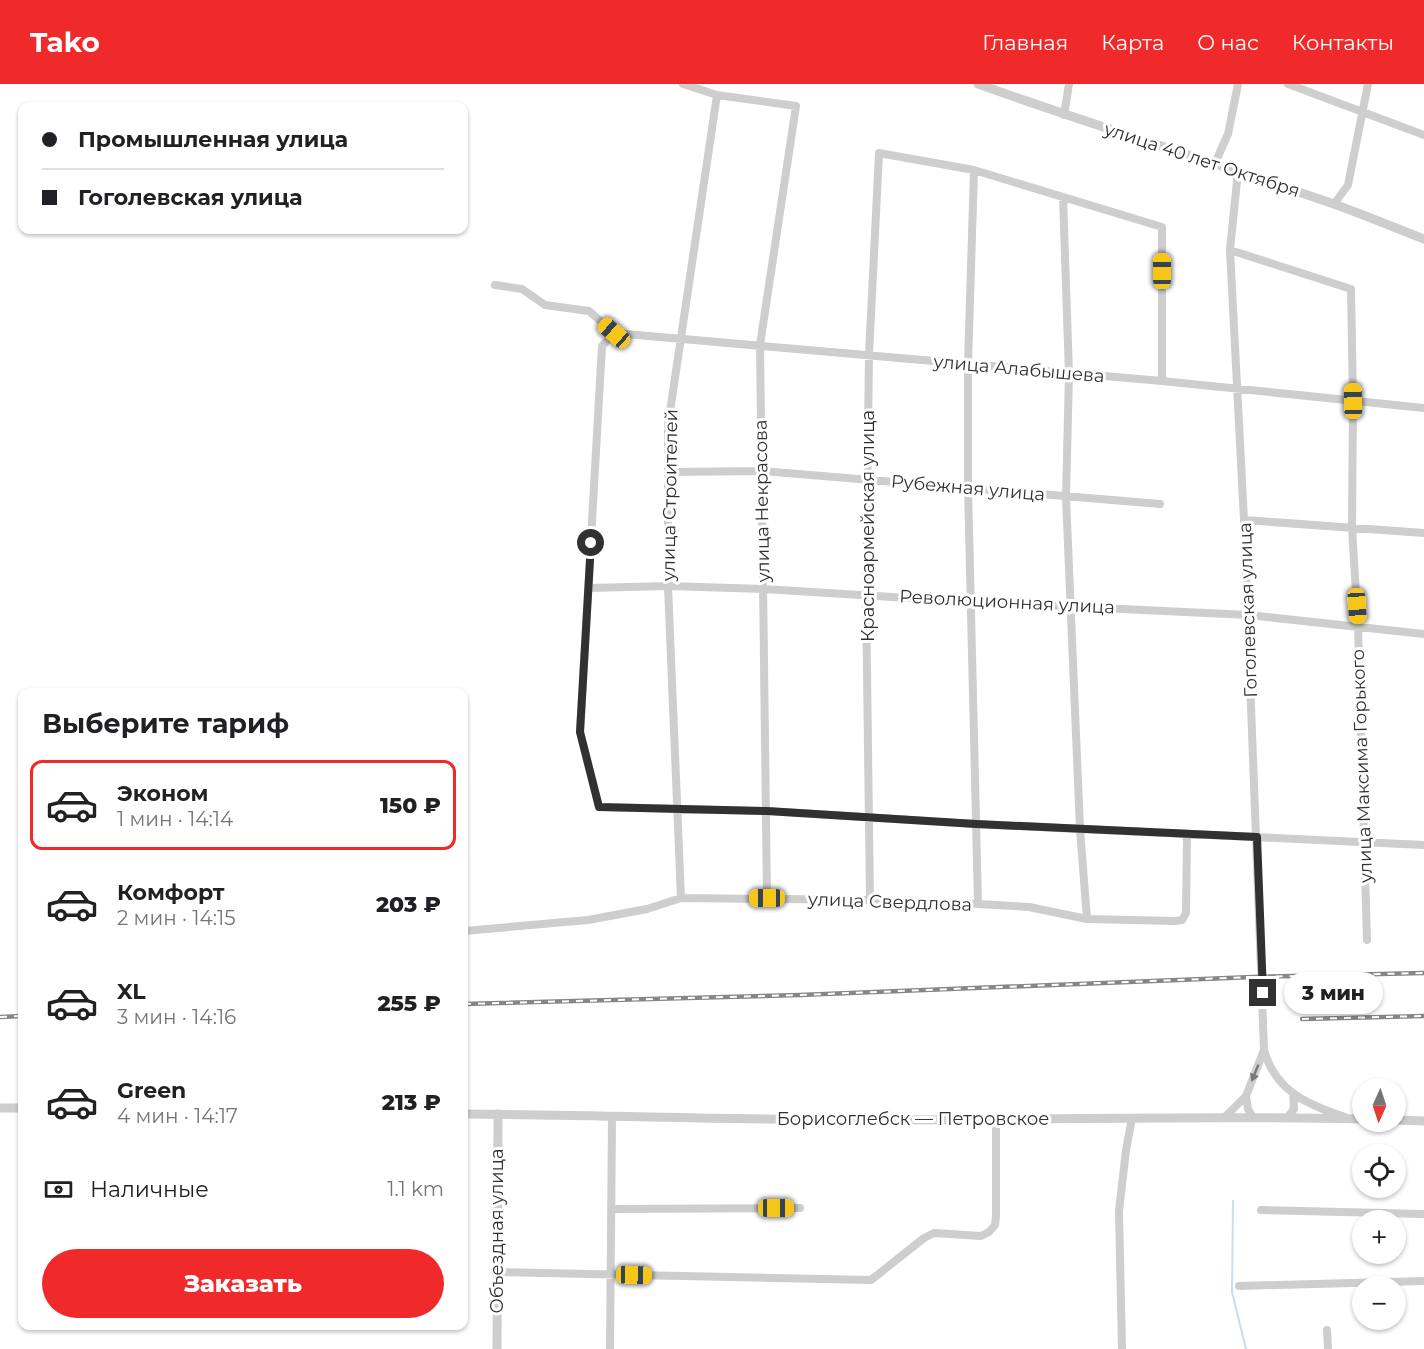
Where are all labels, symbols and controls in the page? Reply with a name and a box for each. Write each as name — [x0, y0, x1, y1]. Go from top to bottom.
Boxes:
text: Tako — [30, 25, 100, 59]
text: Главная — [982, 30, 1068, 55]
text: Карта — [1101, 30, 1164, 55]
text: О нас — [1197, 30, 1259, 55]
text: Контакты — [1292, 30, 1394, 55]
street label: улица 40 лет Октября — [1100, 118, 1303, 202]
text: Промышленная улица — [78, 126, 348, 153]
text: Гоголевская улица — [78, 184, 302, 211]
car — [1153, 253, 1171, 289]
car — [595, 314, 633, 352]
street label: улица Алабышева — [932, 350, 1105, 387]
car — [1344, 383, 1362, 419]
street label: улица Строителей — [657, 409, 683, 582]
street label: Красноармейская улица — [857, 410, 879, 642]
street label: улица Некрасова — [750, 419, 774, 584]
street label: Рубежная улица — [890, 470, 1046, 506]
street label: Гоголевская улица — [1234, 522, 1262, 698]
route start — [577, 529, 604, 556]
street label: Революционная улица — [899, 585, 1115, 619]
car — [1347, 587, 1367, 625]
street label: улица Максима Горького — [1347, 649, 1377, 884]
text: Выберите тариф — [42, 707, 289, 740]
icon: car — [45, 778, 99, 832]
text: Эконом — [117, 780, 208, 807]
text: 150 ₽ — [380, 792, 441, 819]
text: 1 мин · 14:14 — [117, 807, 233, 831]
icon: car — [45, 877, 99, 931]
text: Комфорт — [117, 879, 225, 906]
street label: улица Свердлова — [807, 888, 972, 916]
car — [749, 889, 785, 907]
text: 203 ₽ — [376, 891, 441, 918]
text: 2 мин · 14:15 — [117, 906, 236, 930]
callout: 3 мин — [1284, 972, 1383, 1014]
icon: car — [45, 976, 99, 1030]
text: XL — [117, 978, 146, 1005]
route end — [1249, 979, 1276, 1006]
text: 3 мин — [1302, 981, 1365, 1005]
text: 255 ₽ — [377, 990, 441, 1017]
text: 3 мин · 14:16 — [117, 1005, 236, 1029]
one-way arrow — [1250, 1064, 1259, 1082]
icon: car — [45, 1075, 99, 1129]
text: Green — [117, 1077, 186, 1104]
north arrow — [1352, 1078, 1406, 1132]
map controls — [1352, 1078, 1406, 1330]
text: 213 ₽ — [382, 1089, 441, 1116]
text: 4 мин · 14:17 — [117, 1104, 238, 1128]
street label: Борисоглебск — Петровское — [777, 1108, 1049, 1130]
button: locate — [1352, 1144, 1406, 1198]
street label: Объездная улица — [486, 1149, 508, 1313]
icon: cash — [42, 1173, 75, 1206]
text: Наличные — [90, 1176, 209, 1203]
text: 1.1 km — [387, 1177, 444, 1201]
car — [758, 1199, 794, 1217]
button: + — [1352, 1210, 1406, 1264]
button: Заказать — [42, 1249, 444, 1318]
car — [616, 1266, 652, 1284]
button: − — [1352, 1276, 1406, 1330]

